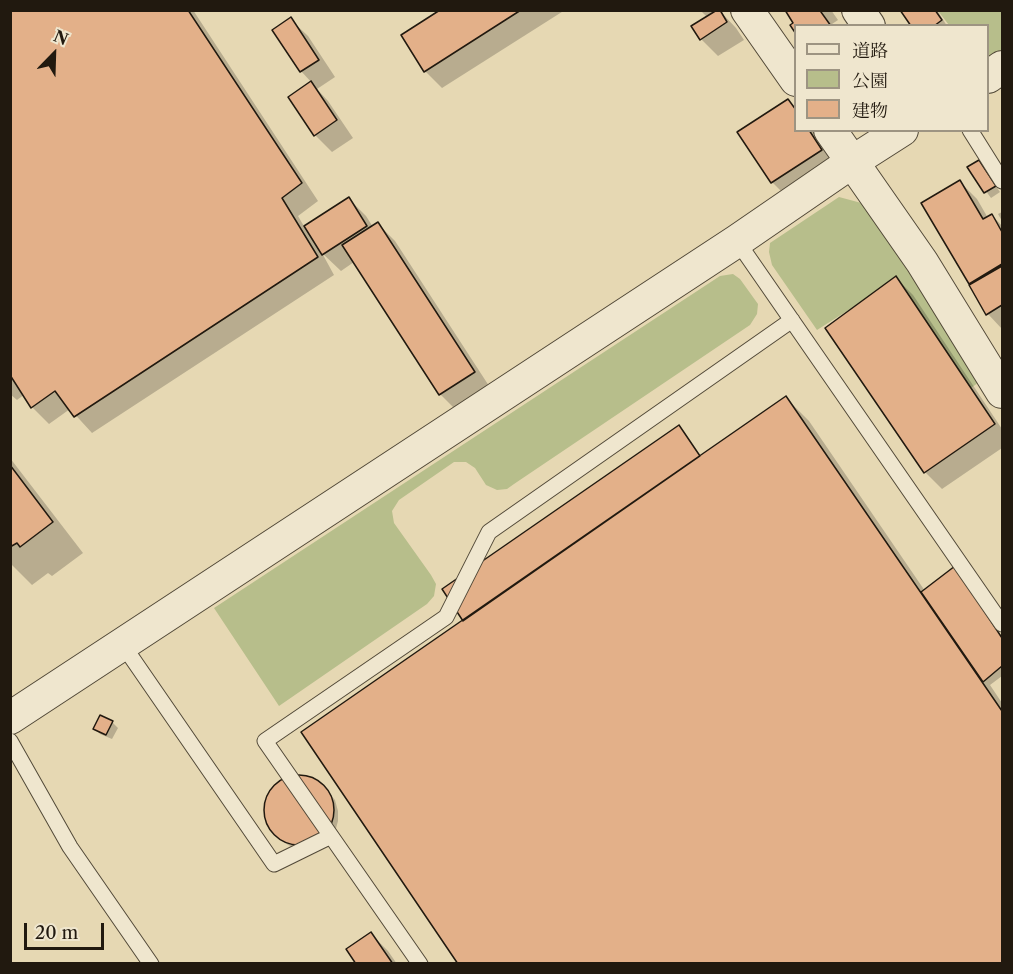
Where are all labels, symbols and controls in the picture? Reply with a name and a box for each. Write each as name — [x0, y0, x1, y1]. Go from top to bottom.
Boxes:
north arrow — [24, 24, 84, 84]
legend — [794, 24, 989, 132]
text: N — [51, 26, 71, 49]
text: 道路 — [852, 40, 888, 62]
text: 公園 — [852, 70, 888, 92]
text: 建物 — [852, 100, 888, 122]
scale bar — [27, 911, 106, 949]
text: 20 m — [35, 922, 78, 944]

